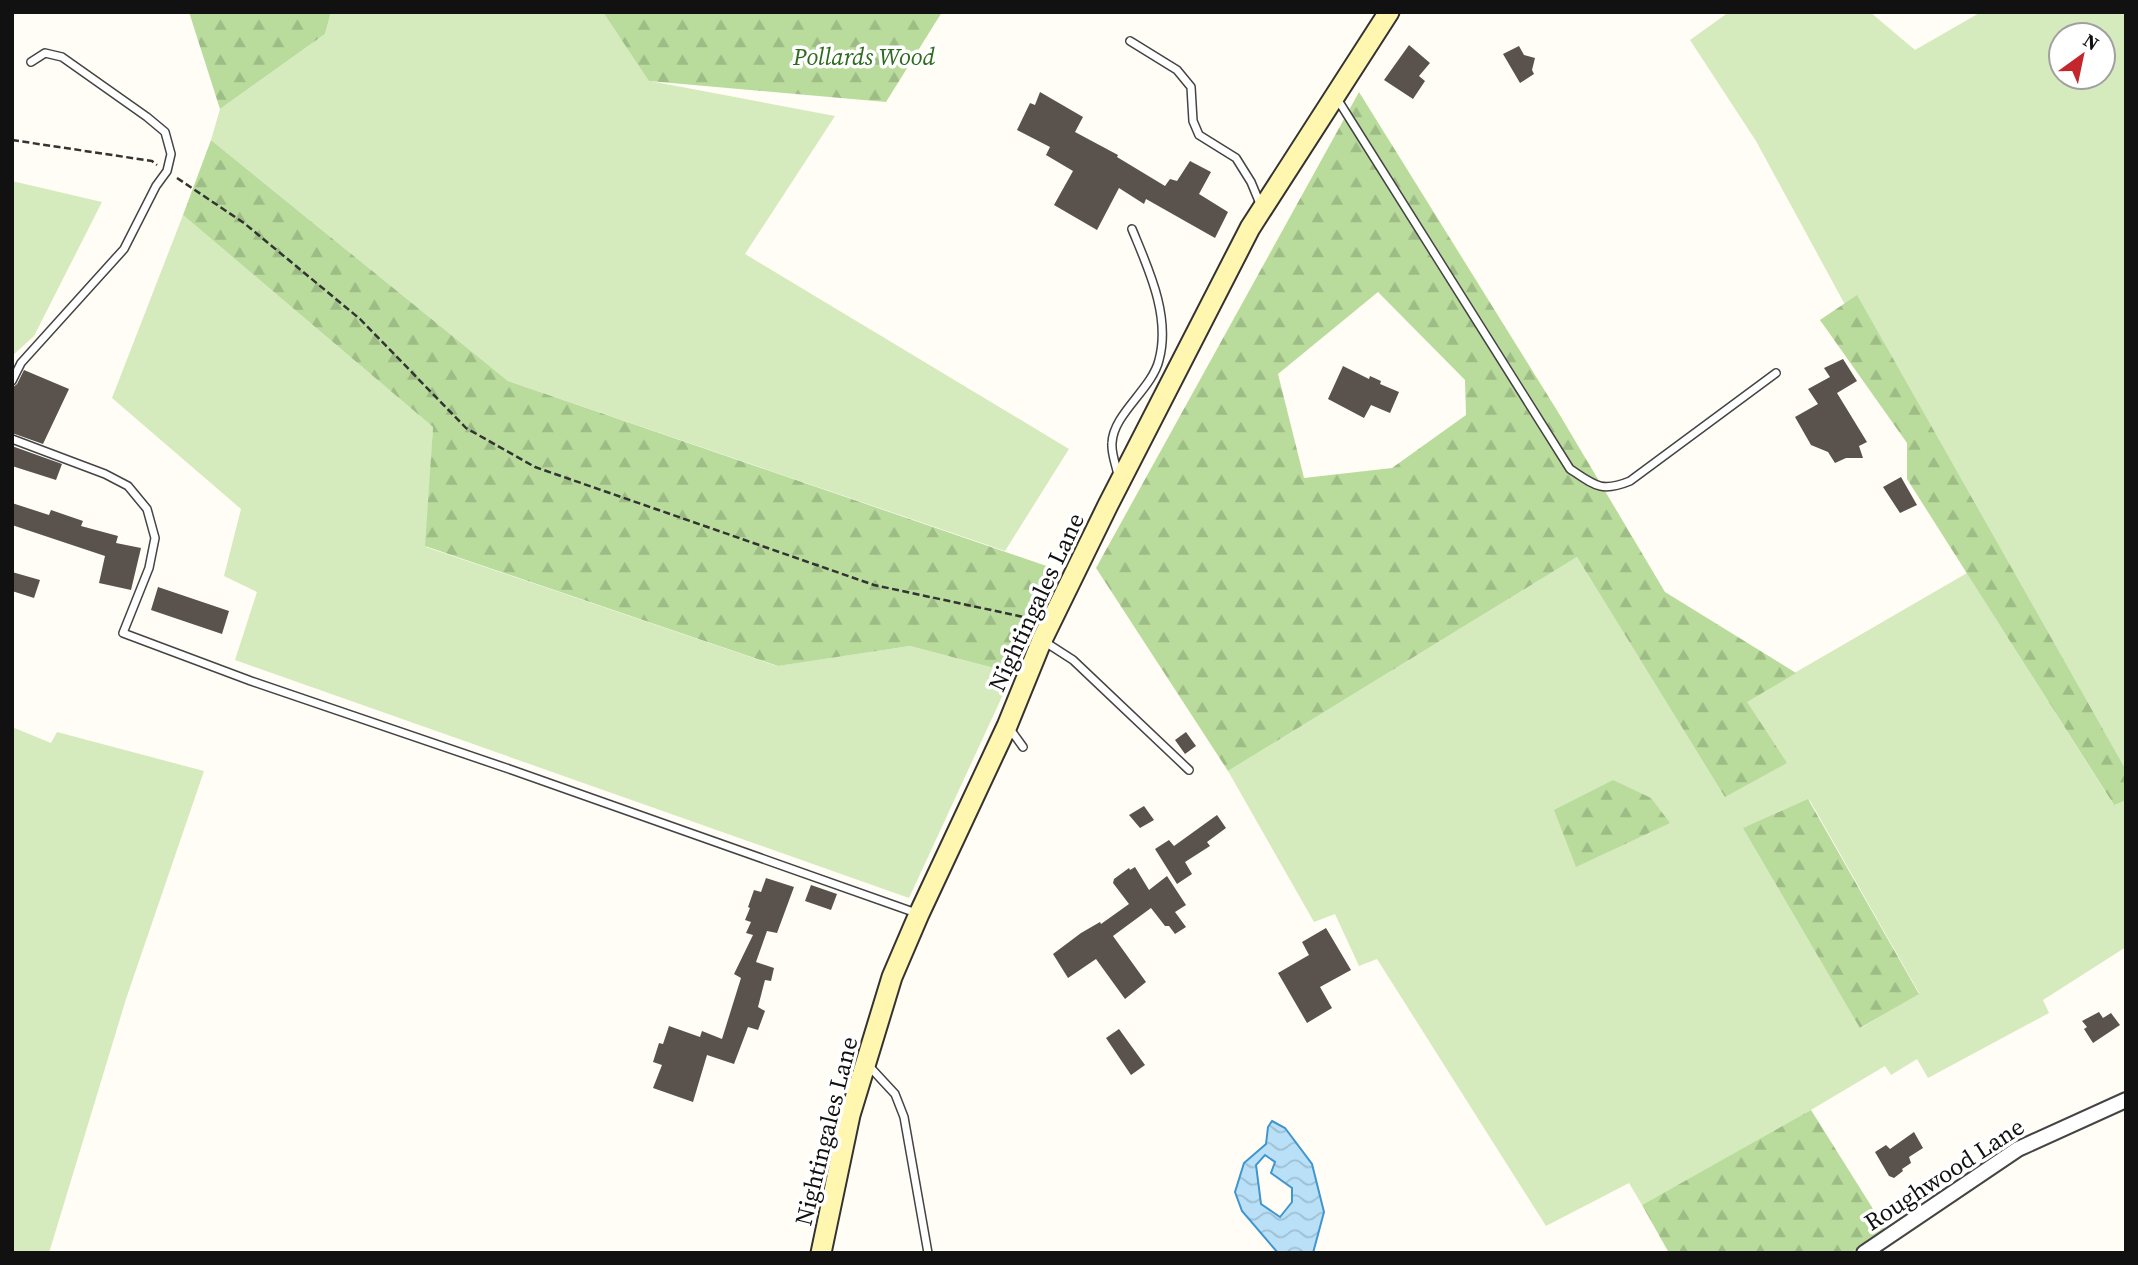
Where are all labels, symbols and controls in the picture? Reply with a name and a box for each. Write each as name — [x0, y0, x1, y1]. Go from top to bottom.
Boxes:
north arrow — [2047, 21, 2117, 91]
text: N — [2078, 27, 2104, 57]
park label: Pollards Wood — [792, 40, 935, 73]
street label: Nightingales Lane — [980, 507, 1092, 697]
street label: Nightingales Lane — [787, 1033, 865, 1229]
street label: Roughwood Lane — [1858, 1110, 2030, 1238]

